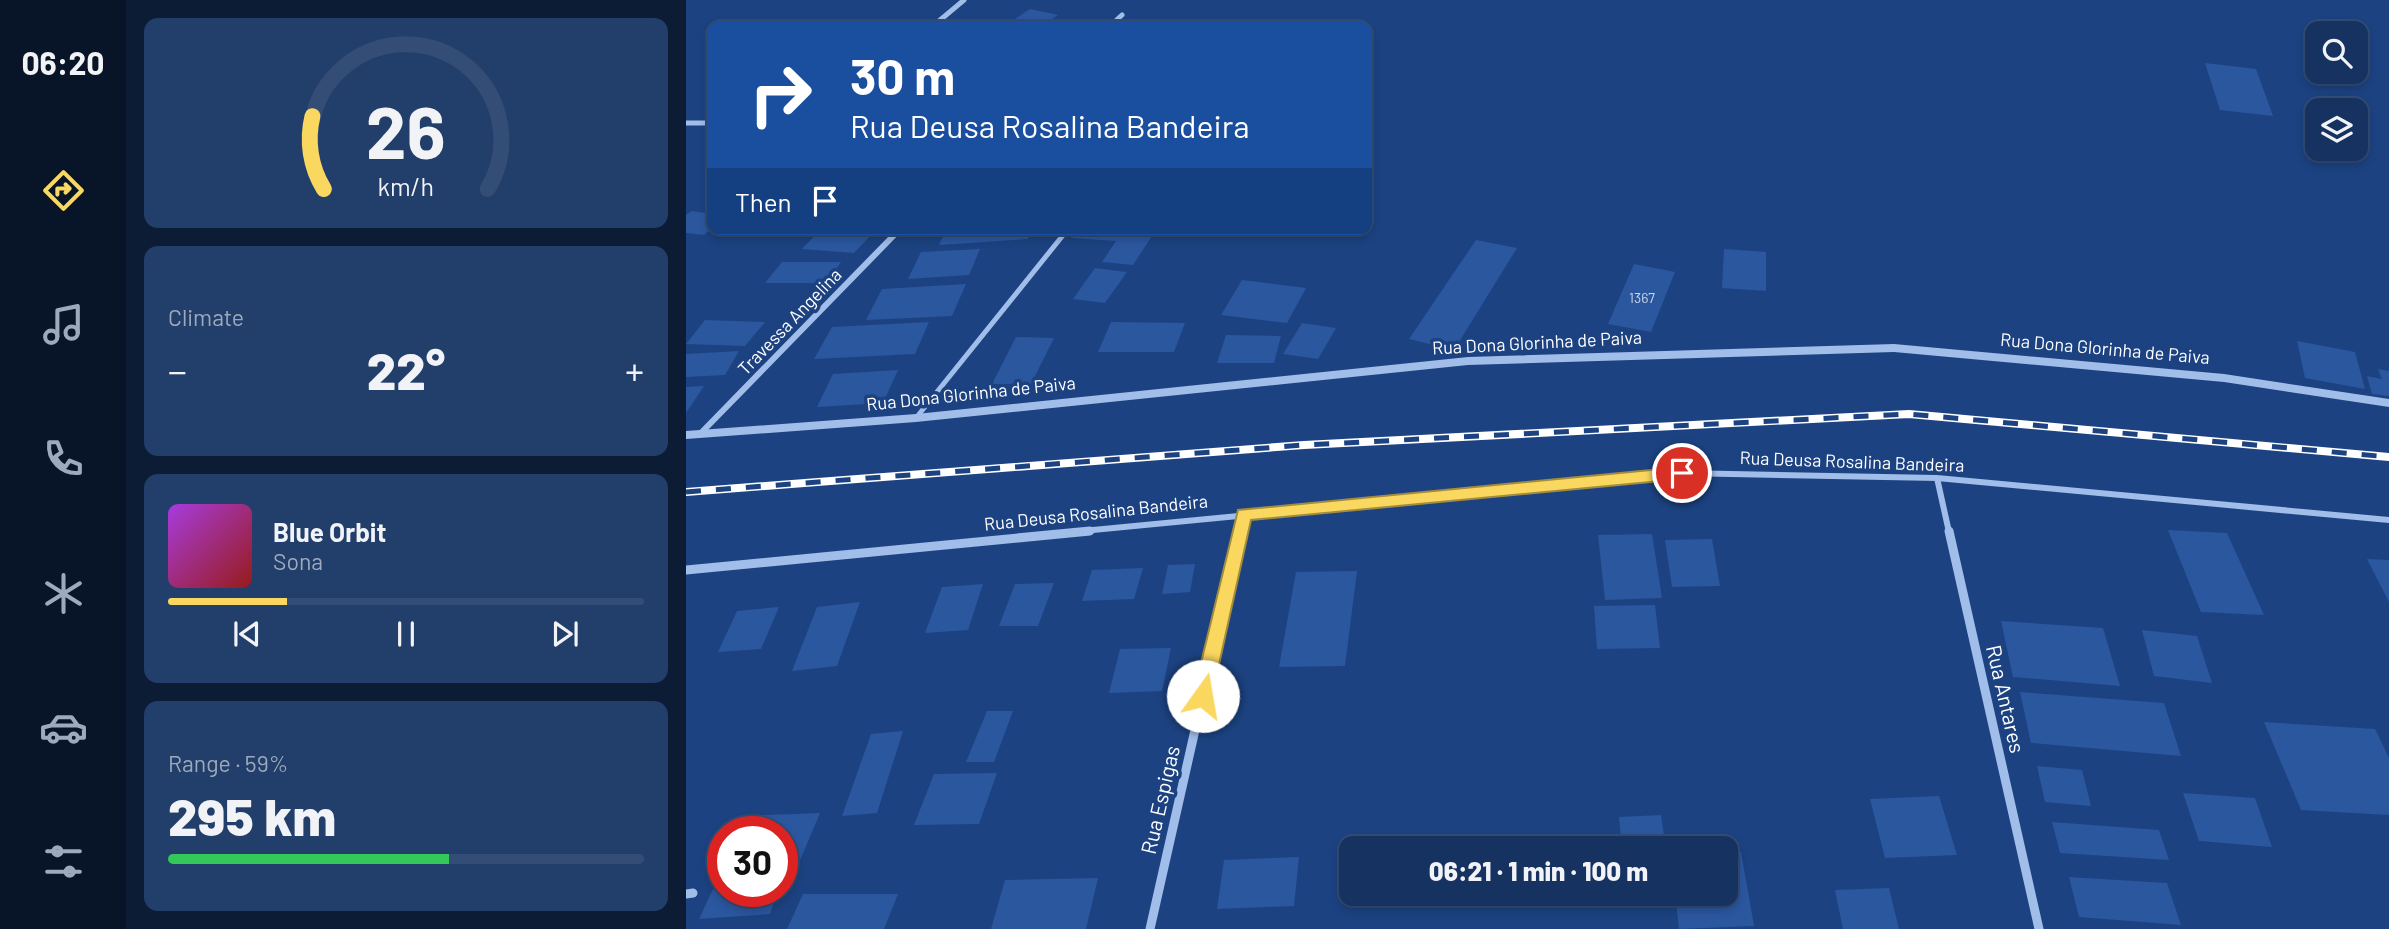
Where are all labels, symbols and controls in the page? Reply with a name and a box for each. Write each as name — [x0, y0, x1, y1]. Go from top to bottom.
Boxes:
map controls — [2305, 21, 2368, 161]
button: search — [2305, 21, 2368, 84]
text: 06:20 — [21, 43, 105, 81]
text: 30 m — [850, 46, 955, 105]
icon: right — [735, 49, 826, 140]
text: 26 — [366, 86, 446, 174]
button: layers — [2305, 98, 2368, 161]
text: Rua Deusa Rosalina Bandeira — [850, 106, 1250, 144]
icon: directions — [39, 166, 88, 215]
text: km/h — [378, 171, 434, 201]
icon: arrive — [806, 182, 844, 220]
text: Then — [735, 186, 792, 217]
street label: Travessa Angelina — [733, 263, 846, 379]
house number: 1367 — [1629, 289, 1655, 306]
icon: music — [39, 300, 88, 349]
text: Climate — [168, 303, 244, 331]
street label: Rua Dona Glorinha de Paiva — [1431, 326, 1642, 358]
street label: Rua Dona Glorinha de Paiva — [1999, 328, 2211, 368]
text: 22° — [367, 338, 445, 400]
text: − — [168, 347, 187, 393]
text: + — [625, 347, 644, 393]
street label: Rua Dona Glorinha de Paiva — [865, 371, 1077, 415]
icon: phone — [39, 434, 88, 483]
pin — [1652, 443, 1712, 503]
street label: Rua Deusa Rosalina Bandeira — [1739, 446, 1965, 476]
icon: arrive — [1663, 454, 1701, 492]
street label: Rua Deusa Rosalina Bandeira — [983, 489, 1209, 535]
text: Blue Orbit — [273, 516, 386, 547]
text: Sona — [273, 547, 323, 575]
icon: climate — [39, 569, 88, 618]
icon: previous — [228, 615, 266, 653]
icon: pause — [387, 615, 425, 653]
icon: next — [546, 615, 584, 653]
street label: Rua Antares — [1982, 642, 2031, 755]
position arrow — [1166, 659, 1240, 733]
icon: car — [39, 703, 88, 752]
street label: Rua Espigas — [1135, 743, 1184, 856]
text: Range · 59% — [168, 749, 288, 777]
text: 295 km — [168, 784, 336, 846]
speed limit sign: 30 — [707, 816, 798, 907]
icon: filters — [39, 837, 88, 886]
text: 06:21 · 1 min · 100 m — [1429, 855, 1648, 886]

